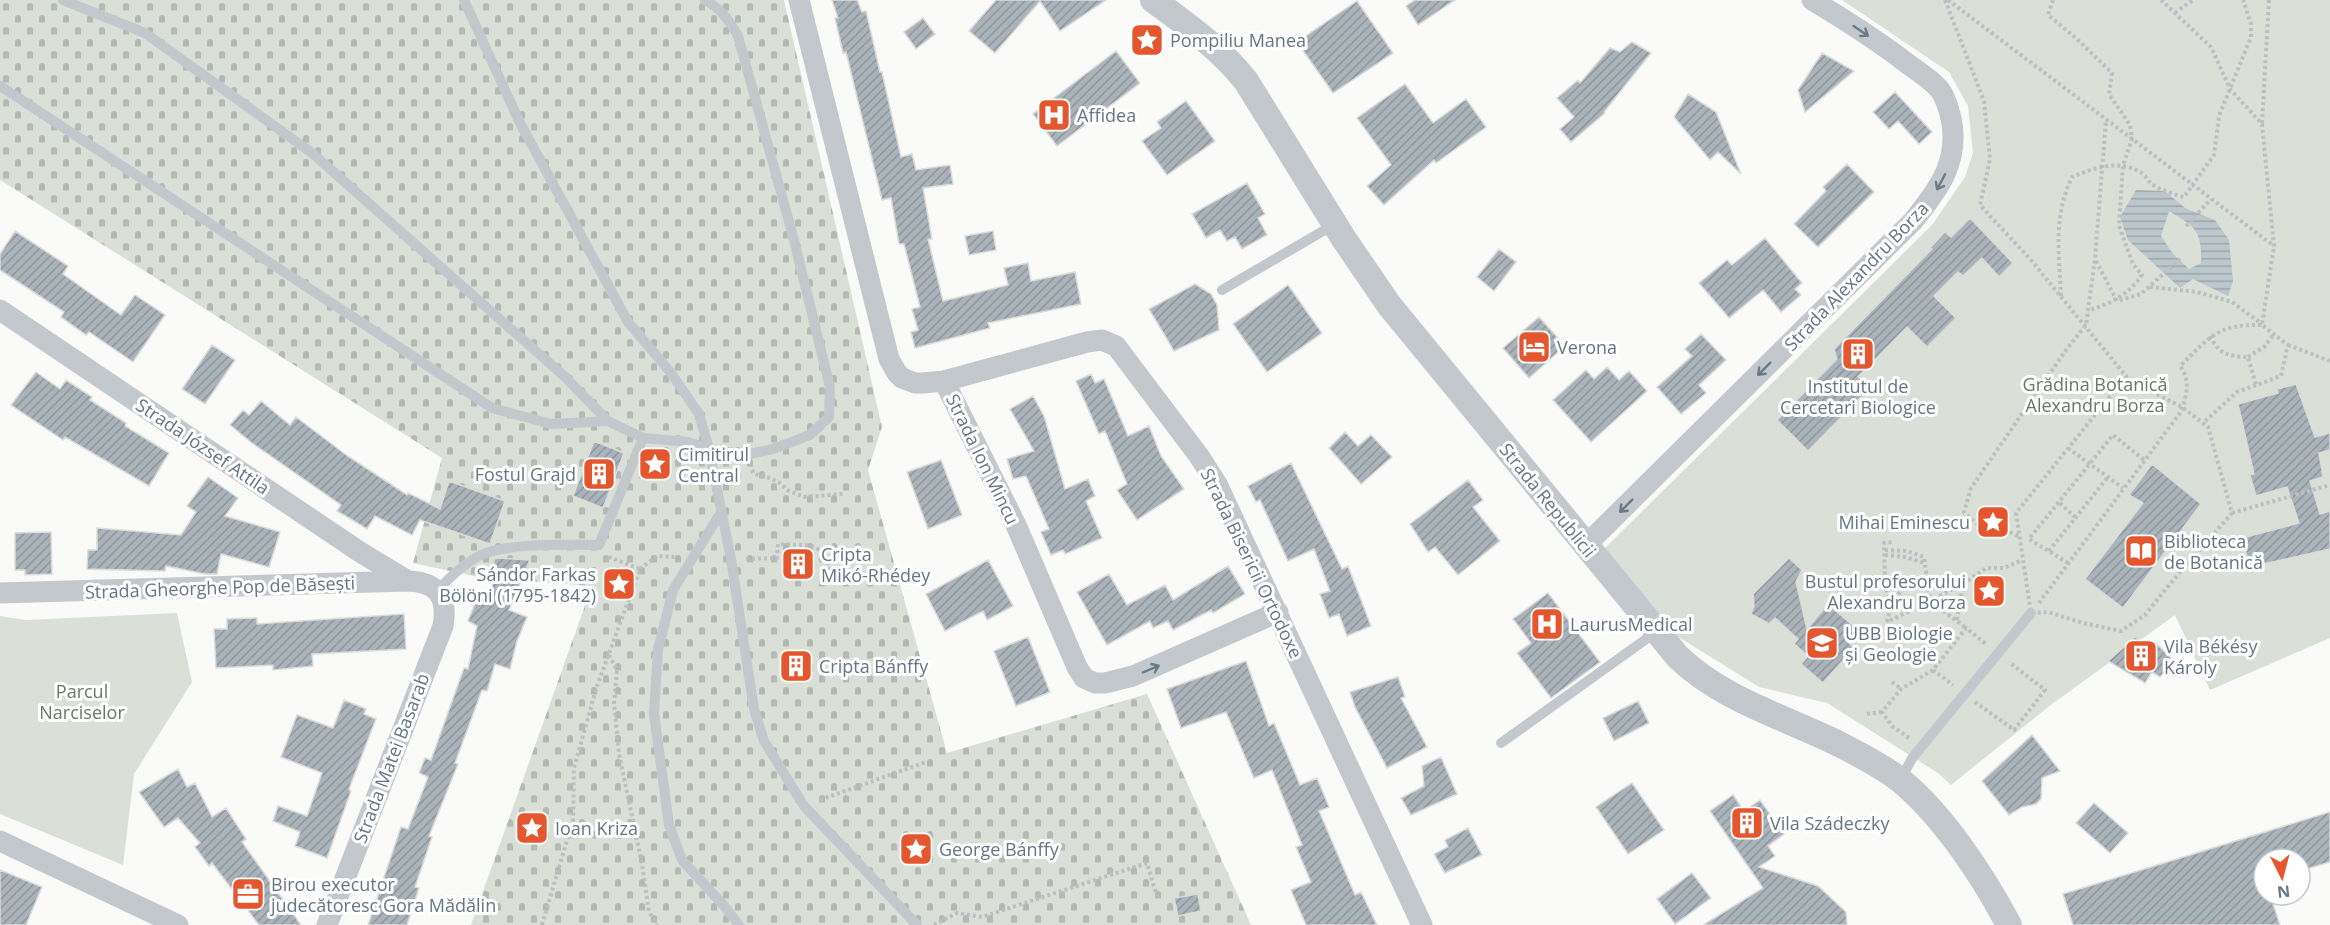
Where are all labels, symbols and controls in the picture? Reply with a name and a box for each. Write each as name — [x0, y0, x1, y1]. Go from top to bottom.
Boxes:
place icon: Pompiliu Manea — [1129, 22, 1165, 58]
one-way arrow — [1853, 25, 1870, 38]
place label: Pompiliu Manea — [1170, 28, 1306, 52]
hospital icon: Affidea — [1036, 97, 1072, 133]
place label: Affidea — [1077, 103, 1136, 127]
one-way arrow — [1935, 173, 1947, 190]
street label: Strada Alexandru Borza — [1779, 196, 1933, 356]
hotel icon: Verona — [1516, 329, 1552, 365]
place label: Verona — [1557, 335, 1617, 359]
building icon: Institutul de Cercetari Biologice — [1840, 336, 1876, 372]
one-way arrow — [1757, 361, 1772, 376]
park label: Grădina Botanică Alexandru Borza — [2023, 372, 2167, 417]
place label: Institutul de Cercetari Biologice — [1780, 374, 1936, 419]
street label: Strada Ion Mincu — [941, 390, 1025, 528]
street label: Strada József Attila — [132, 392, 274, 500]
street label: Strada Republicii — [1494, 438, 1602, 562]
place label: Cimitirul Central — [678, 442, 749, 487]
place icon: Cimitirul Central — [637, 446, 673, 482]
building icon: Fostul Grajd — [581, 456, 617, 492]
place label: Fostul Grajd — [475, 462, 576, 486]
street label: Strada Bisericii Ortodoxe — [1196, 464, 1308, 662]
one-way arrow — [1619, 499, 1634, 514]
place icon: Mihai Eminescu — [1975, 504, 2011, 540]
place label: Mihai Eminescu — [1838, 510, 1970, 534]
place label: Biblioteca de Botanică — [2164, 529, 2263, 574]
library icon: Biblioteca de Botanică — [2123, 533, 2159, 569]
place label: Cripta Mikó-Rhédey — [821, 542, 931, 587]
building icon: Cripta Mikó-Rhédey — [780, 546, 816, 582]
place label: Sándor Farkas Bölöni (1795-1842) — [439, 562, 596, 607]
place icon: Sándor Farkas Bölöni (1795-1842) — [601, 566, 637, 602]
place label: Bustul profesorului Alexandru Borza — [1805, 569, 1966, 614]
street label: Strada Gheorghe Pop de Băsești — [84, 570, 356, 604]
place icon: Bustul profesorului Alexandru Borza — [1971, 573, 2007, 609]
hospital icon: LaurusMedical — [1529, 606, 1565, 642]
place label: LaurusMedical — [1570, 612, 1692, 636]
place label: UBB Biologie și Geologie — [1845, 621, 1953, 666]
school or university icon: UBB Biologie și Geologie — [1804, 625, 1840, 661]
place label: Vila Békésy Károly — [2164, 634, 2258, 679]
building icon: Vila Békésy Károly — [2123, 638, 2159, 674]
building icon: Cripta Bánffy — [778, 648, 814, 684]
place label: Cripta Bánffy — [819, 654, 929, 678]
one-way arrow — [1142, 663, 1160, 674]
street label: Strada Matei Basarab — [348, 670, 434, 846]
park label: Parcul Narciselor — [39, 679, 125, 724]
building icon: Vila Szádeczky — [1729, 805, 1765, 841]
place icon: Ioan Kriza — [514, 810, 550, 846]
place label: Vila Szádeczky — [1770, 811, 1890, 835]
place label: Ioan Kriza — [555, 816, 638, 840]
place icon: George Bánffy — [898, 831, 934, 867]
place label: George Bánffy — [939, 837, 1060, 861]
north arrow — [2252, 847, 2312, 907]
place label: Birou executor judecătoresc Gora Mădălin — [270, 872, 496, 917]
office icon: Birou executor judecătoresc Gora Mădălin — [230, 876, 266, 912]
text: N — [2276, 880, 2291, 904]

